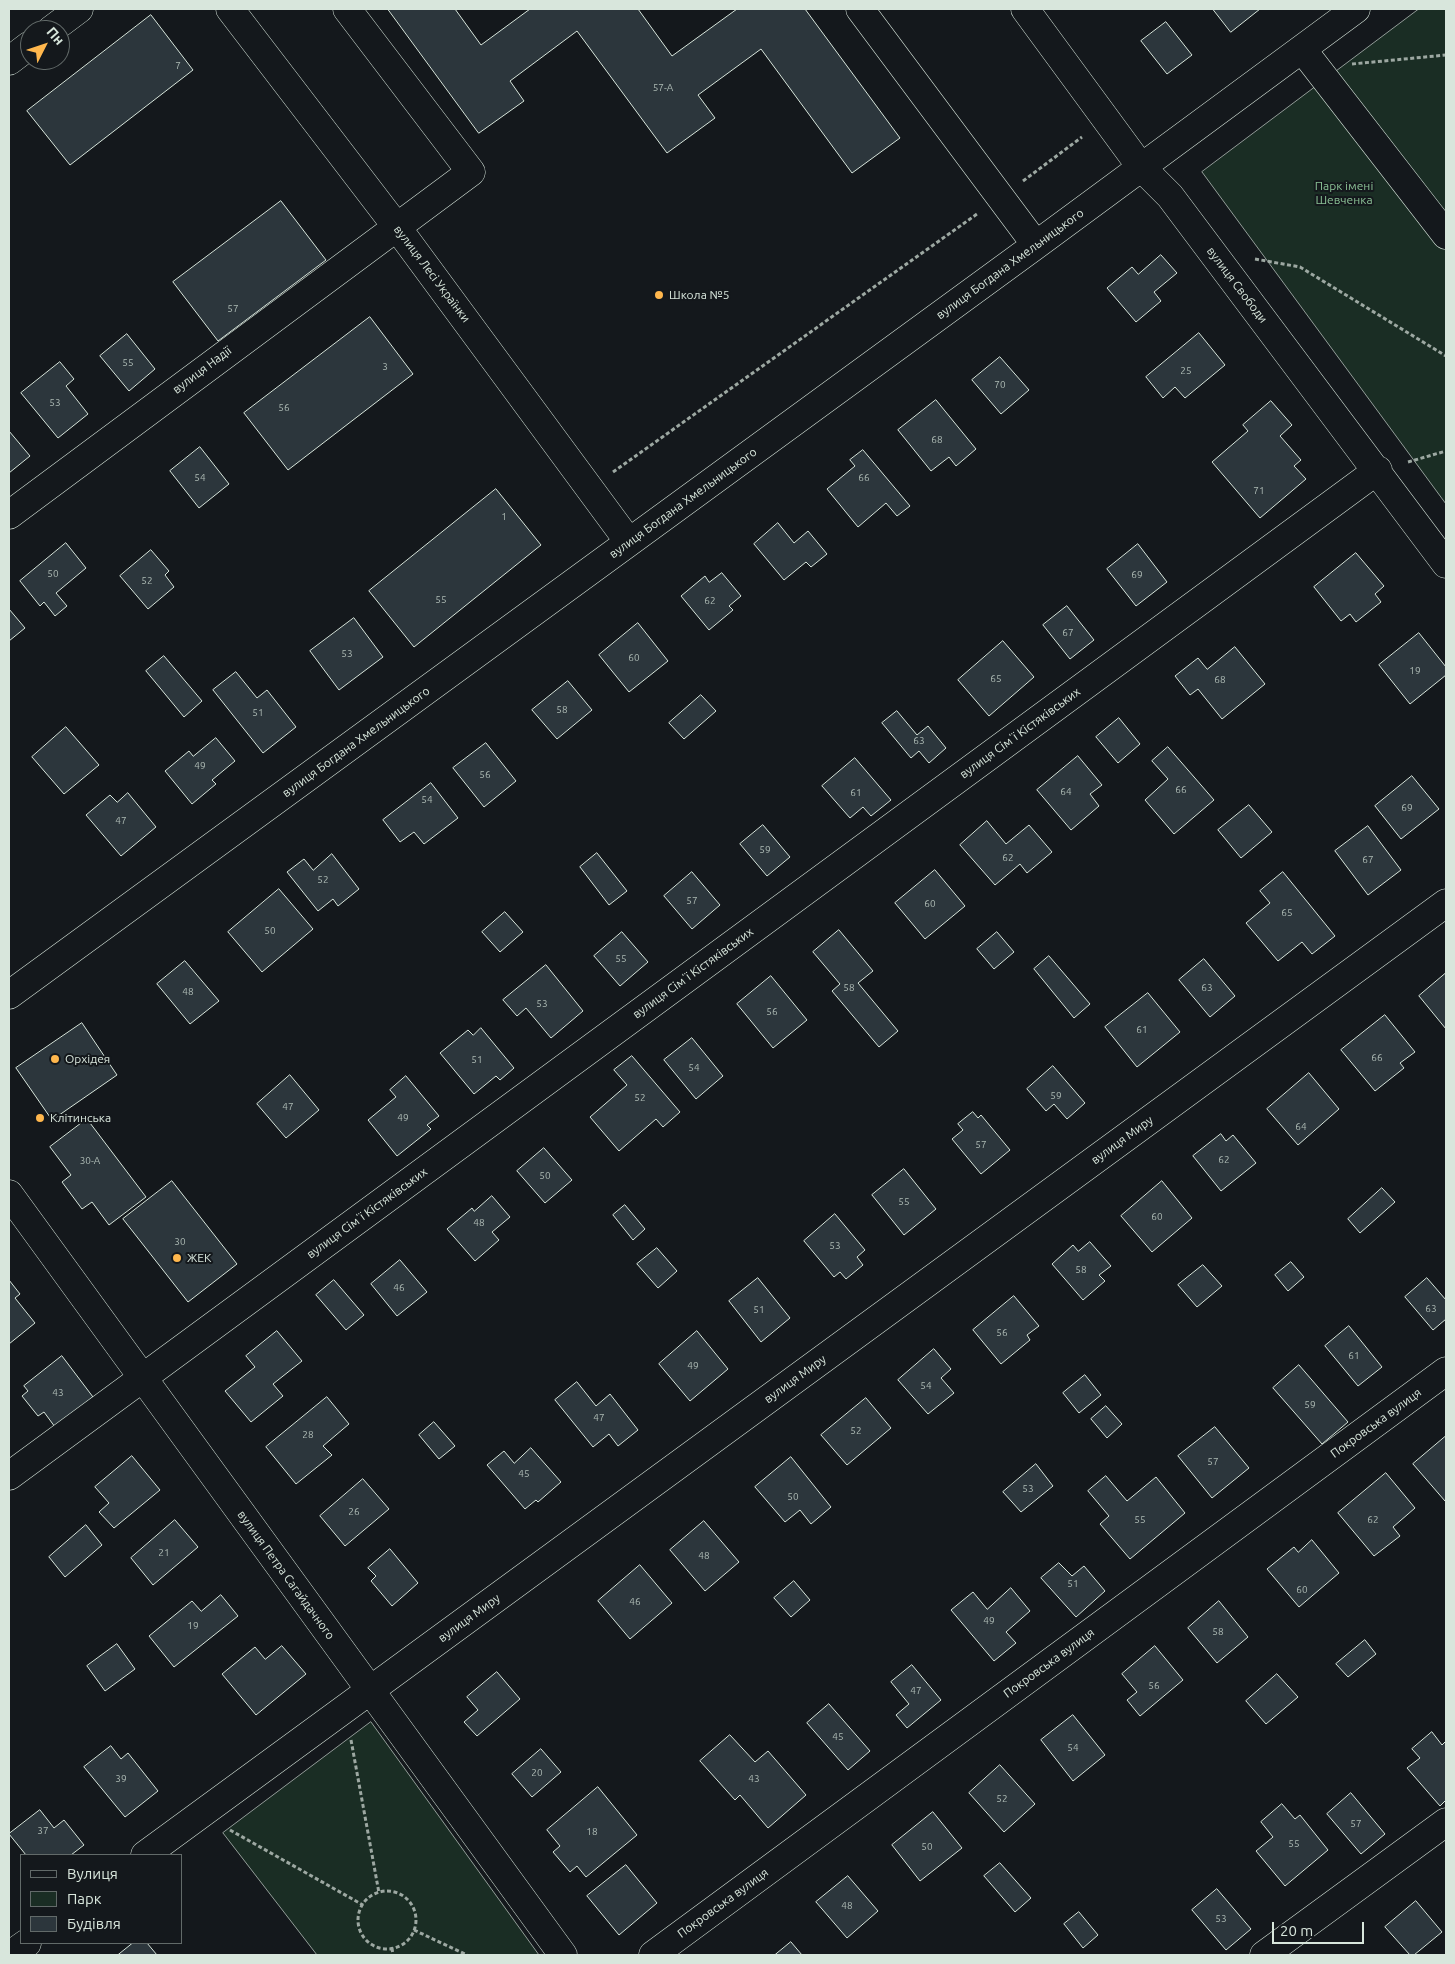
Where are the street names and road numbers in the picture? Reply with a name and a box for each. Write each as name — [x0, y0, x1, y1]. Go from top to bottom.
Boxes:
street label: вулиця Богдана Хмельницького — [934, 206, 1086, 322]
street label: вулиця Лесі Українки — [391, 223, 473, 325]
street label: вулиця Свободи — [1204, 244, 1270, 326]
street label: вулиця Надії — [170, 343, 234, 397]
street label: вулиця Богдана Хмельницького — [607, 445, 759, 561]
street label: вулиця Богдана Хмельницького — [280, 684, 432, 800]
street label: вулиця Сімʼї Кістяківських — [957, 684, 1083, 782]
street label: вулиця Сімʼї Кістяківських — [630, 924, 756, 1022]
street label: вулиця Миру — [1088, 1113, 1156, 1167]
street label: вулиця Сімʼї Кістяківських — [304, 1164, 430, 1262]
street label: вулиця Миру — [761, 1352, 829, 1406]
street label: Покровська вулиця — [1328, 1385, 1424, 1461]
street label: вулиця Петра Сагайдачного — [234, 1508, 338, 1642]
street label: вулиця Миру — [435, 1591, 503, 1645]
street label: Покровська вулиця — [1001, 1625, 1097, 1701]
street label: Покровська вулиця — [675, 1865, 771, 1941]

